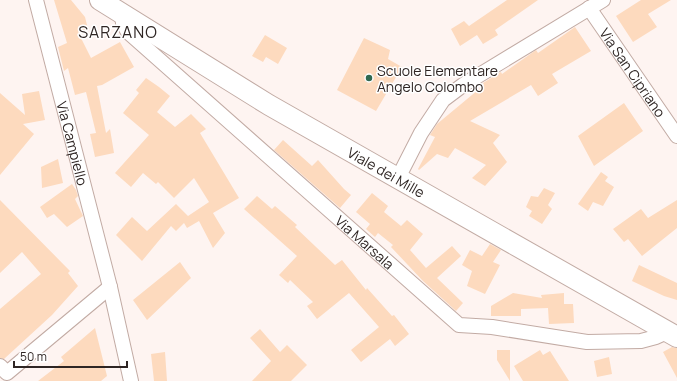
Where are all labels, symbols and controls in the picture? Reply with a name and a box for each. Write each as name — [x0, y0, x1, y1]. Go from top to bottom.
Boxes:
district label: SARZANO — [78, 21, 158, 43]
street label: Via San Cipriano — [596, 24, 670, 120]
place label: Scuole Elementare Angelo Colombo — [377, 61, 498, 96]
marker: Scuole Elementare Angelo Colombo — [364, 73, 374, 83]
street label: Via Campiello — [53, 99, 93, 187]
street label: Viale dei Mille — [344, 142, 428, 201]
street label: Via Marsala — [332, 211, 399, 273]
scale bar — [14, 343, 127, 369]
text: 50 m — [20, 348, 47, 365]

